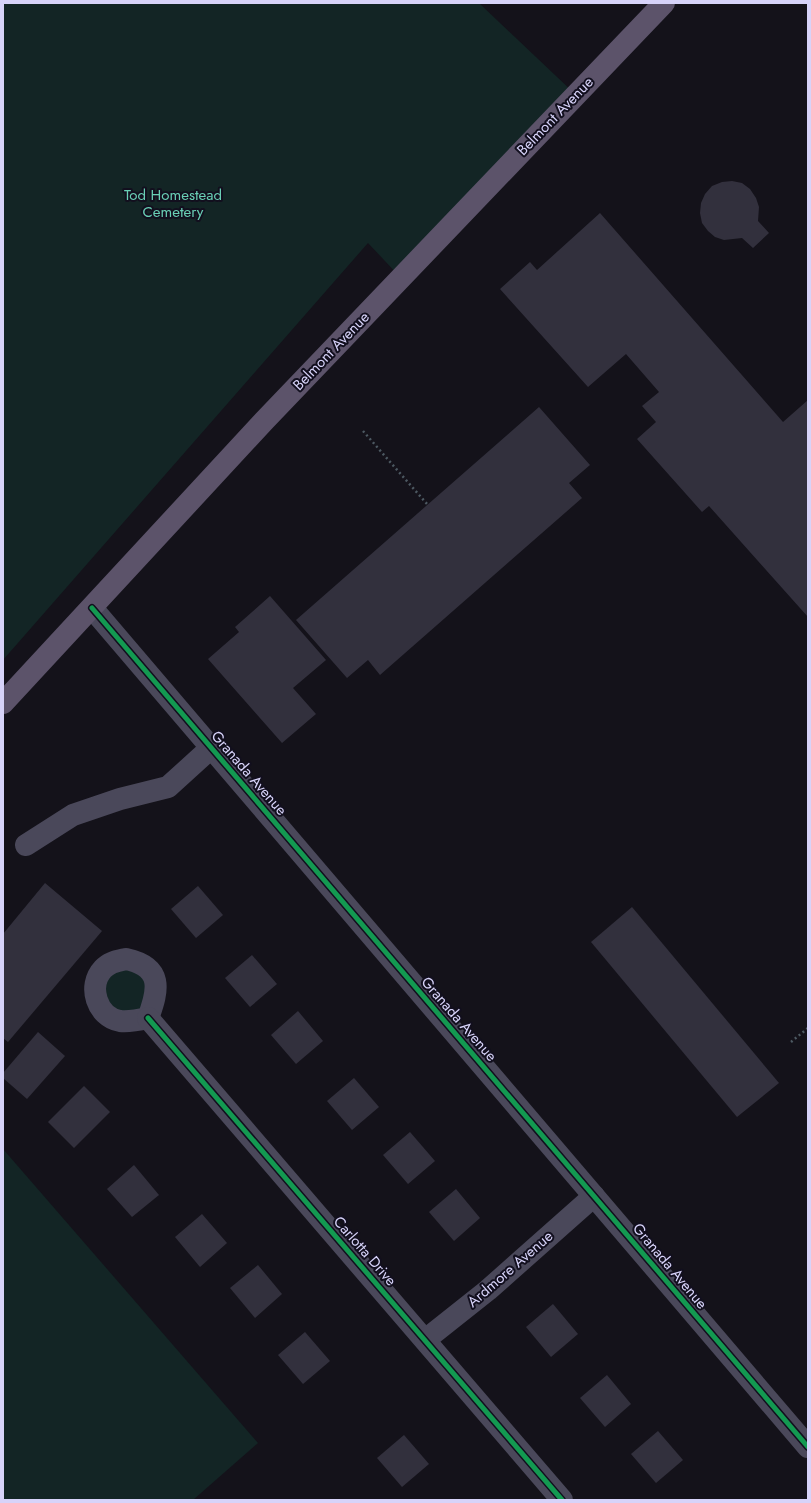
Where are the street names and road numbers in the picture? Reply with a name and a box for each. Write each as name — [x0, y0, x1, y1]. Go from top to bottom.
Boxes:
street label: Belmont Avenue — [512, 71, 599, 160]
street label: Belmont Avenue — [288, 306, 375, 395]
street label: Granada Avenue — [206, 726, 292, 820]
street label: Granada Avenue — [416, 972, 502, 1066]
street label: Carlotta Drive — [328, 1211, 402, 1291]
street label: Granada Avenue — [627, 1218, 713, 1314]
street label: Ardmore Avenue — [462, 1225, 558, 1313]

